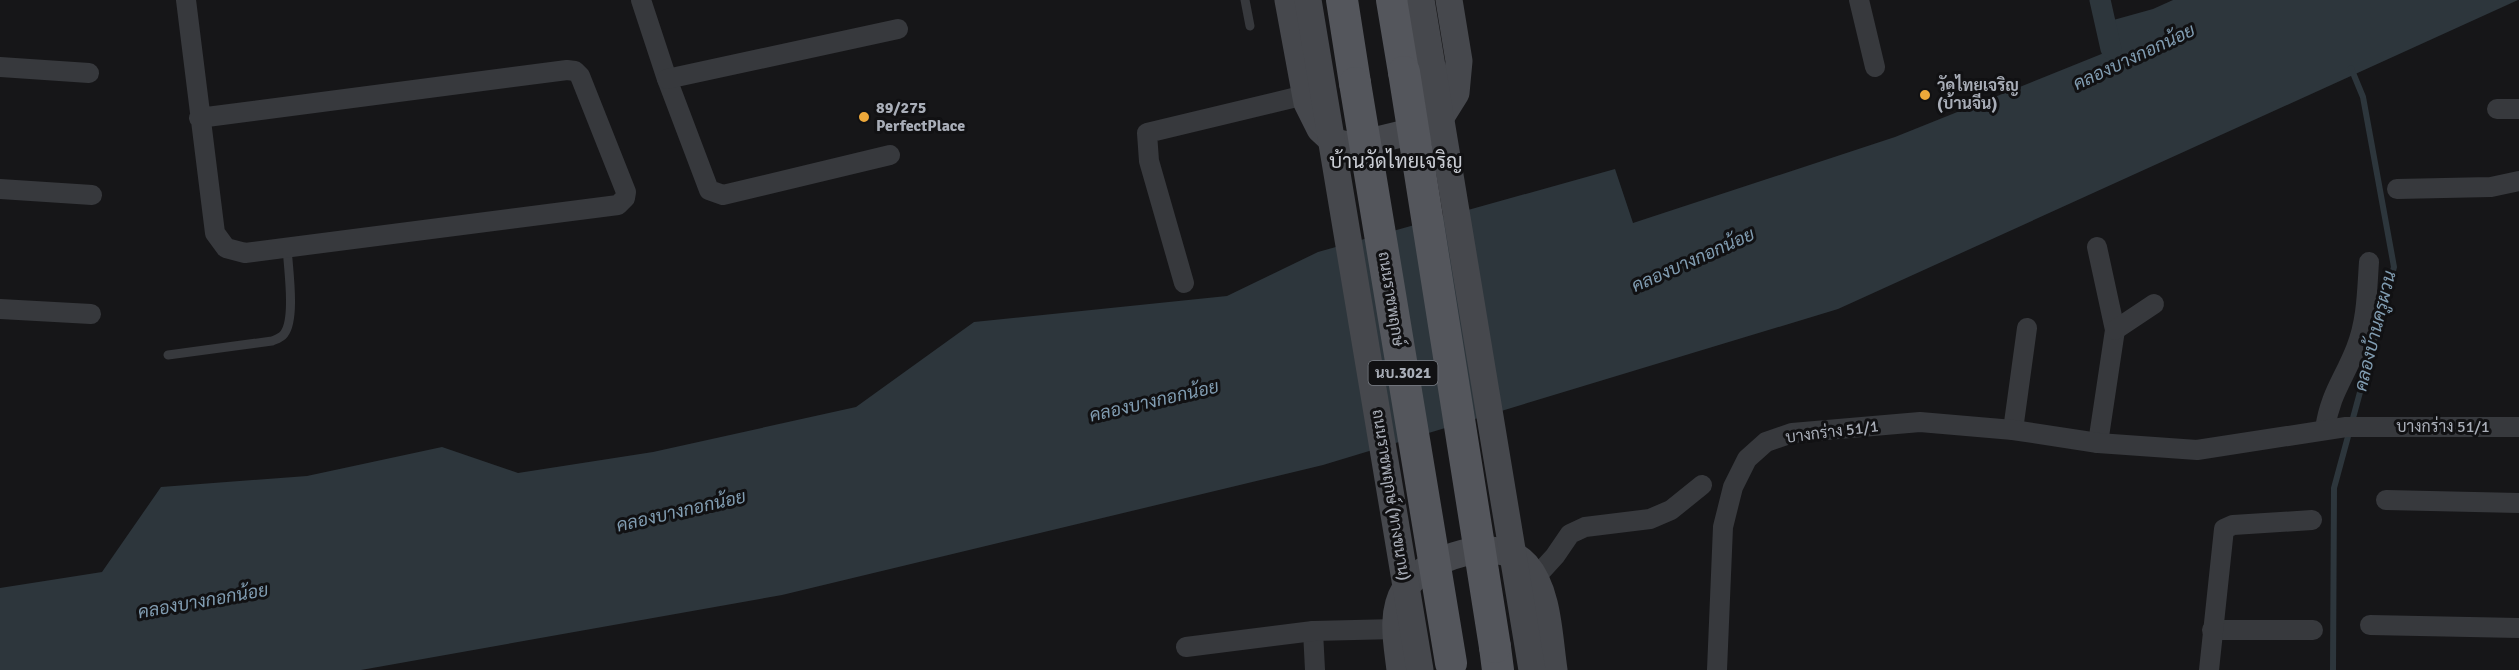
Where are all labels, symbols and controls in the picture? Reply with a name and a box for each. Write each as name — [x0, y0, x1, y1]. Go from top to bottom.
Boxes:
water label: คลองบางกอกน้อย — [2069, 18, 2199, 95]
place label: วัดไทยเจริญ (บ้านจีน) — [1937, 74, 2019, 114]
marker: วัดไทยเจริญ (บ้านจีน) — [1918, 88, 1932, 102]
place label: 89/275 PerfectPlace — [876, 98, 965, 136]
marker: 89/275 PerfectPlace — [857, 110, 871, 124]
district label: บ้านวัดไทยเจริญ — [1329, 148, 1463, 174]
water label: คลองบางกอกน้อย — [1628, 222, 1758, 297]
street label: ถนนราชพฤกษ์ — [1374, 250, 1411, 348]
water label: คลองบ้านครูผวน — [2348, 268, 2403, 394]
road number: นบ.3021 — [1368, 361, 1438, 385]
water label: คลองบางกอกน้อย — [1087, 374, 1221, 427]
street label: ถนนราชพฤกษ์ (ทางขนาน) — [1368, 408, 1417, 582]
street label: บางกร่าง 51/1 — [1784, 415, 1880, 448]
street label: บางกร่าง 51/1 — [2396, 416, 2490, 437]
water label: คลองบางกอกน้อย — [614, 484, 748, 537]
water label: คลองบางกอกน้อย — [136, 578, 270, 623]

